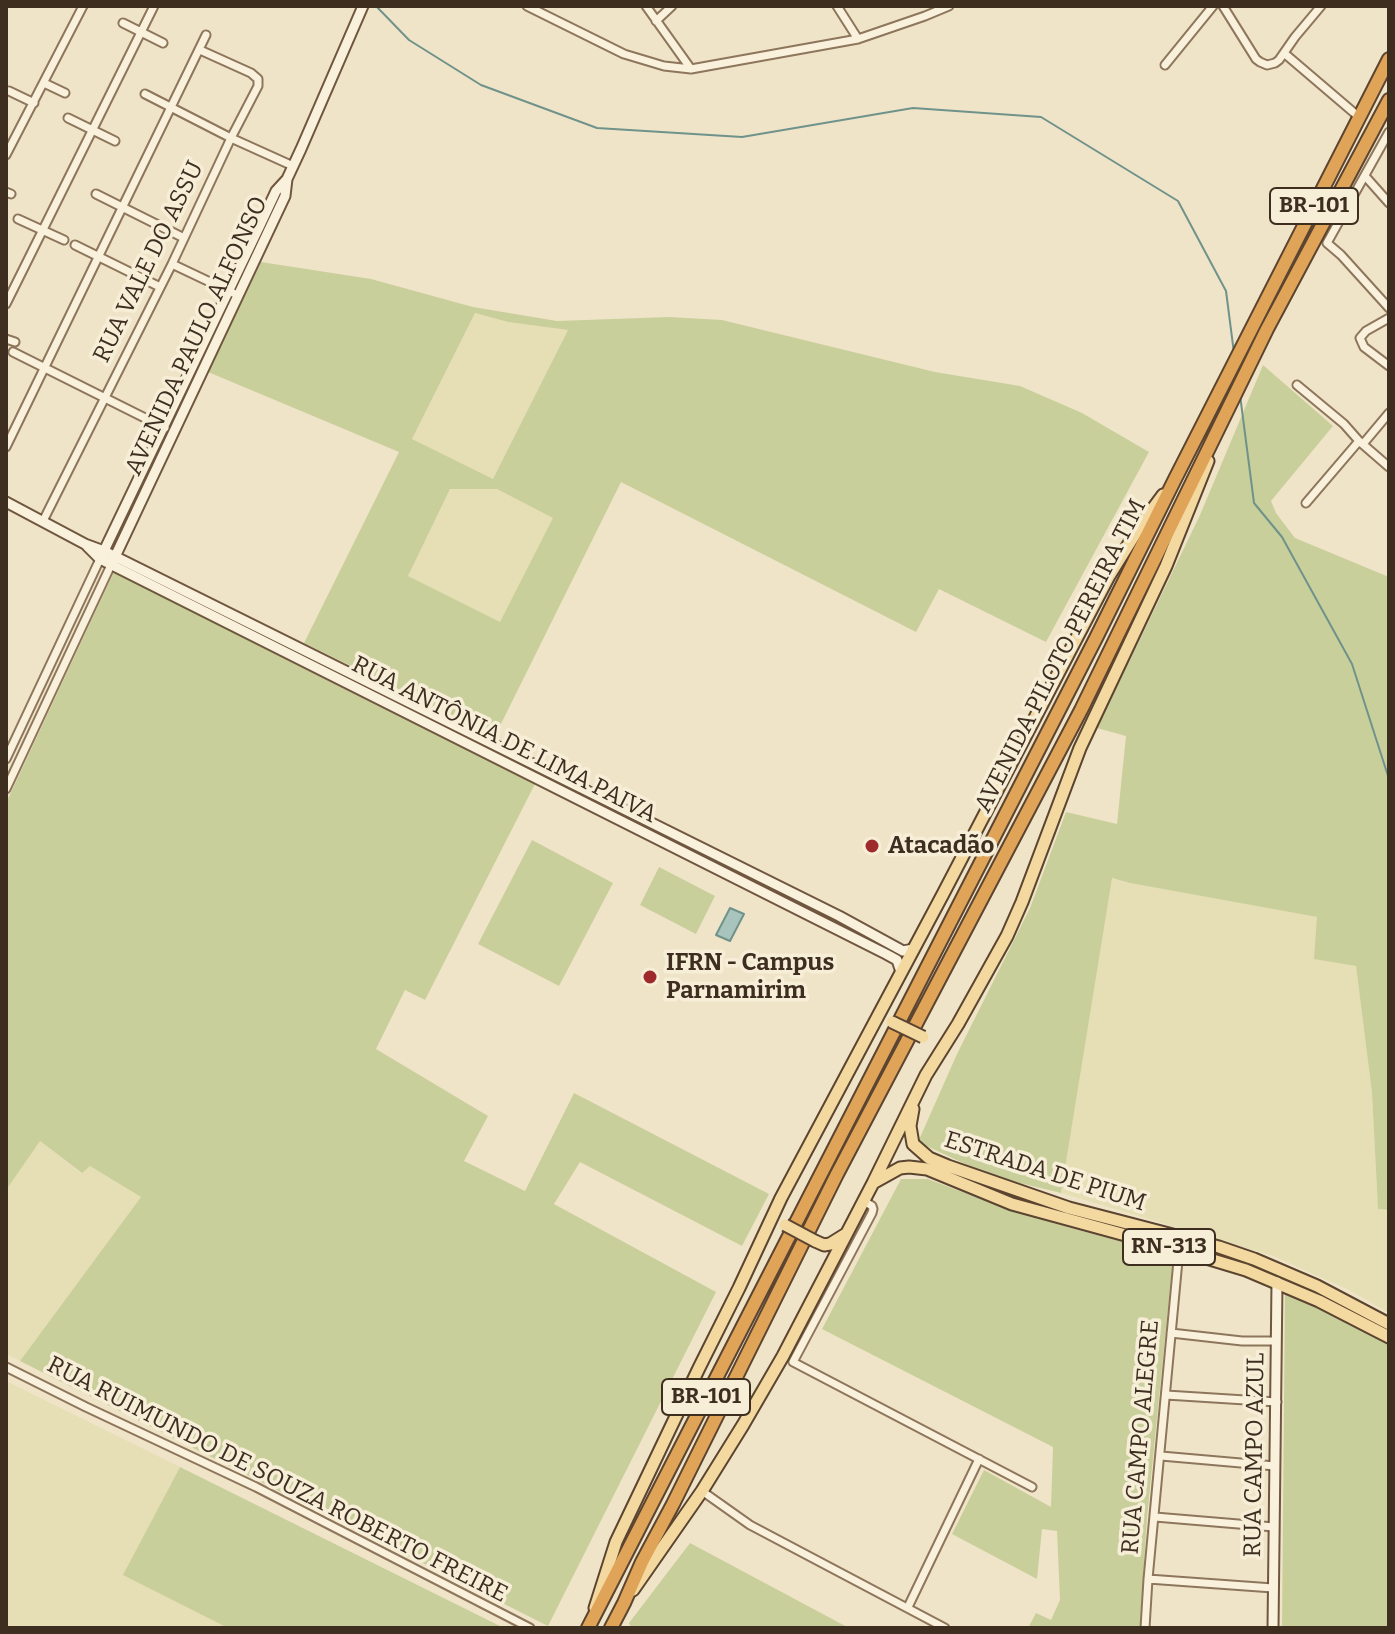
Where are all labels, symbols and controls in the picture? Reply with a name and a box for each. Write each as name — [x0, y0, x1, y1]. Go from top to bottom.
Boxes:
street label: RUA VALE DO ASSU — [88, 157, 210, 367]
road number: BR-101 — [1270, 188, 1358, 224]
street label: AVENIDA PAULO ALFONSO — [120, 192, 274, 480]
street label: AVENIDA PILOTO PEREIRA TIM — [969, 495, 1153, 817]
street label: RUA ANTÔNIA DE LIMA PAIVA — [347, 650, 661, 830]
place label: Atacadão — [888, 832, 994, 860]
marker: Atacadão — [863, 837, 881, 855]
place label: IFRN - Campus Parnamirim — [666, 949, 834, 1005]
marker: IFRN - Campus Parnamirim — [641, 968, 659, 986]
street label: ESTRADA DE PIUM — [941, 1126, 1149, 1218]
road number: RN-313 — [1123, 1229, 1215, 1265]
street label: RUA CAMPO ALEGRE — [1116, 1319, 1166, 1555]
street label: RUA RUIMUNDO DE SOUZA ROBERTO FREIRE — [42, 1351, 512, 1609]
street label: RUA CAMPO AZUL — [1239, 1352, 1271, 1558]
road number: BR-101 — [662, 1379, 750, 1415]

